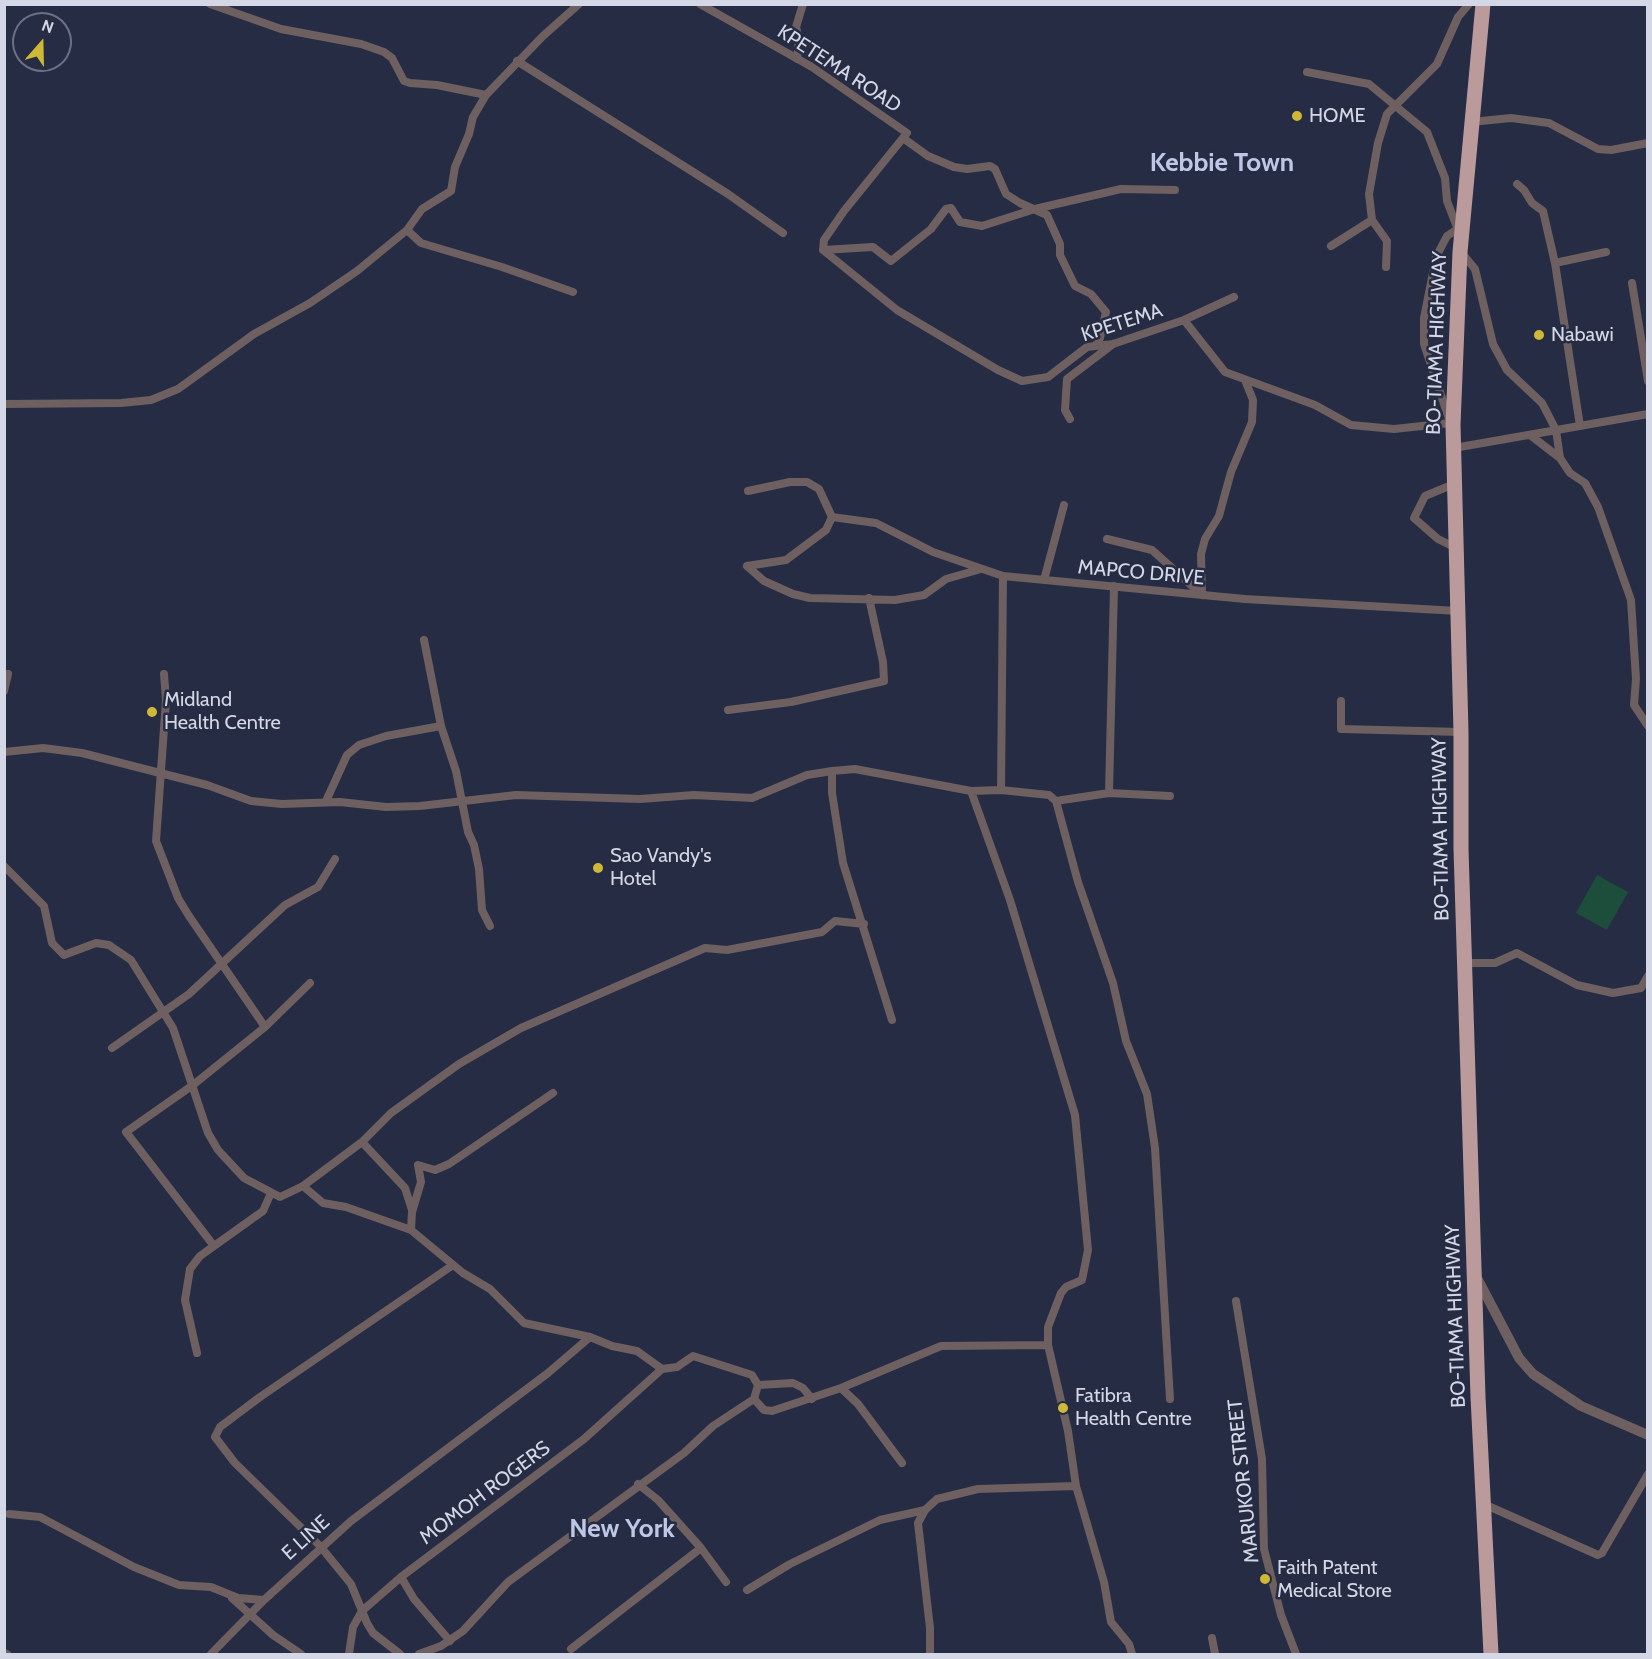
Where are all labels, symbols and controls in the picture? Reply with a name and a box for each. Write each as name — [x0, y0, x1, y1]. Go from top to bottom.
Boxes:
north arrow — [12, 12, 72, 72]
text: N — [39, 16, 56, 37]
street label: KPETEMA ROAD — [773, 20, 905, 118]
place label: HOME — [1309, 104, 1366, 128]
marker: HOME — [1290, 109, 1304, 123]
district label: Kebbie Town — [1150, 147, 1294, 179]
street label: BO-TIAMA HIGHWAY — [1422, 251, 1452, 435]
street label: KPETEMA — [1078, 299, 1166, 347]
place label: Nabawi — [1551, 323, 1614, 347]
marker: Nabawi — [1532, 328, 1546, 342]
street label: MAPCO DRIVE — [1077, 556, 1205, 590]
place label: Midland Health Centre — [164, 688, 281, 735]
marker: Midland Health Centre — [145, 705, 159, 719]
street label: BO-TIAMA HIGHWAY — [1427, 737, 1455, 921]
place label: Sao Vandy's Hotel — [610, 844, 712, 891]
marker: Sao Vandy's Hotel — [591, 861, 605, 875]
street label: BO-TIAMA HIGHWAY — [1441, 1224, 1471, 1408]
place label: Fatibra Health Centre — [1075, 1384, 1192, 1431]
street label: MARUKOR STREET — [1223, 1398, 1265, 1564]
marker: Fatibra Health Centre — [1056, 1401, 1070, 1415]
street label: MOMOH ROGERS — [415, 1436, 555, 1550]
street label: E LINE — [277, 1510, 335, 1566]
district label: New York — [569, 1513, 675, 1545]
place label: Faith Patent Medical Store — [1277, 1556, 1392, 1603]
marker: Faith Patent Medical Store — [1258, 1572, 1272, 1586]

